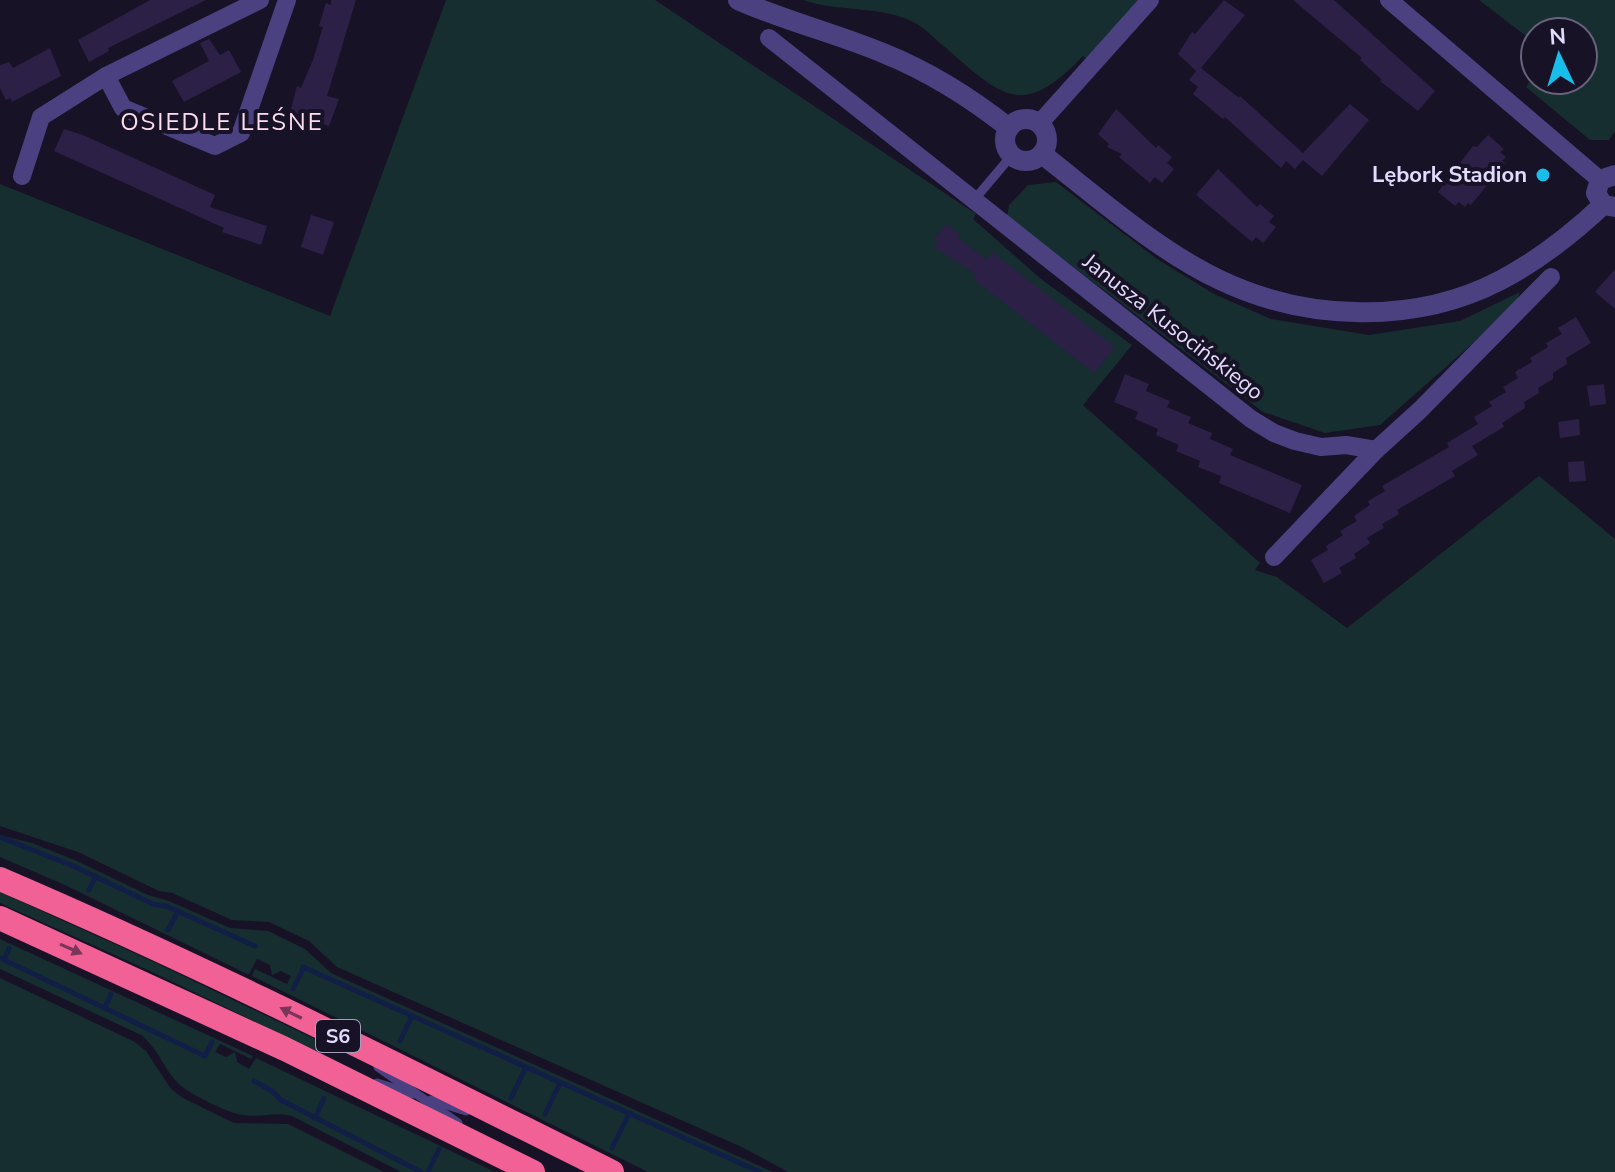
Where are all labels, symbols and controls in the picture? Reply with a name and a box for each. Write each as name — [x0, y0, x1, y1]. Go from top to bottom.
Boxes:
north arrow — [1519, 16, 1599, 96]
text: N — [1548, 22, 1567, 53]
district label: OSIEDLE LEŚNE — [120, 106, 324, 138]
place label: Lębork Stadion — [1372, 160, 1527, 190]
marker: Lębork Stadion — [1534, 166, 1552, 184]
street label: Janusza Kusocińskiego — [1076, 246, 1270, 407]
one-way arrow — [60, 942, 83, 955]
one-way arrow — [279, 1006, 302, 1020]
road number: S6 — [316, 1020, 360, 1052]

